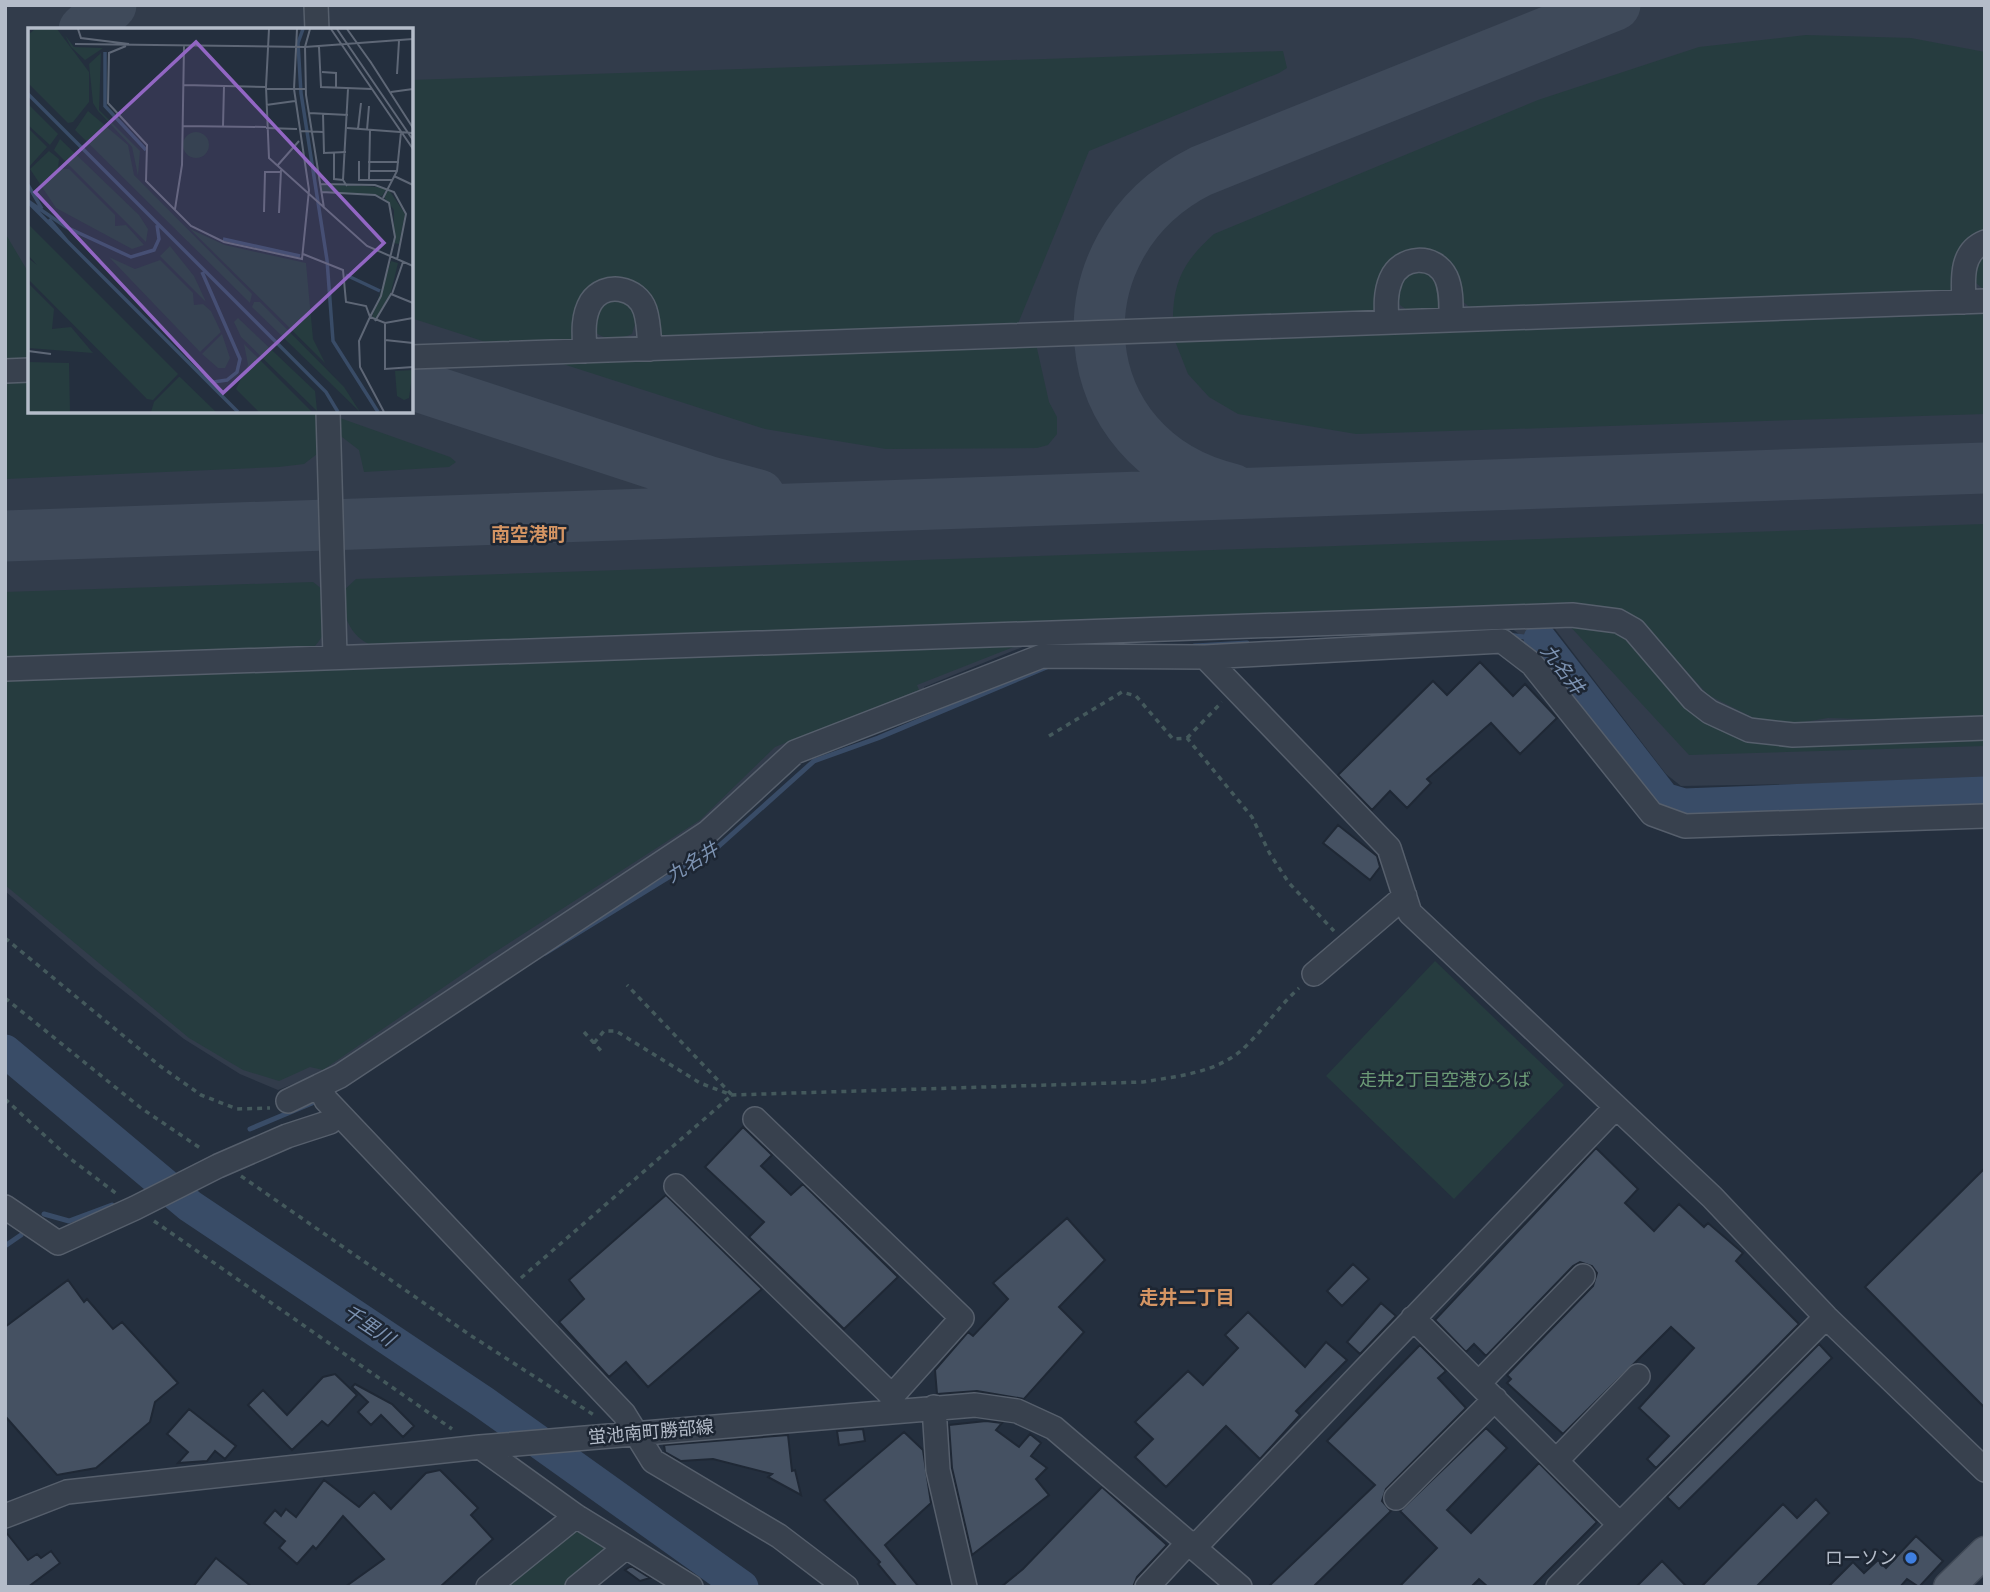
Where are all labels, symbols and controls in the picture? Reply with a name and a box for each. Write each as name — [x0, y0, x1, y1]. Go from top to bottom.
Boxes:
inset map — [28, 28, 413, 413]
district label: 南空港町 — [491, 523, 567, 547]
water label: 九名井 — [1535, 640, 1590, 701]
water label: 九名井 — [662, 837, 725, 888]
park label: 走井2丁目空港ひろば — [1359, 1069, 1531, 1091]
district label: 走井二丁目 — [1139, 1286, 1235, 1310]
water label: 千里川 — [338, 1300, 400, 1353]
street label: 蛍池南町勝部線 — [587, 1416, 715, 1448]
place label: ローソン — [1825, 1547, 1897, 1569]
marker: ローソン — [1903, 1550, 1919, 1566]

